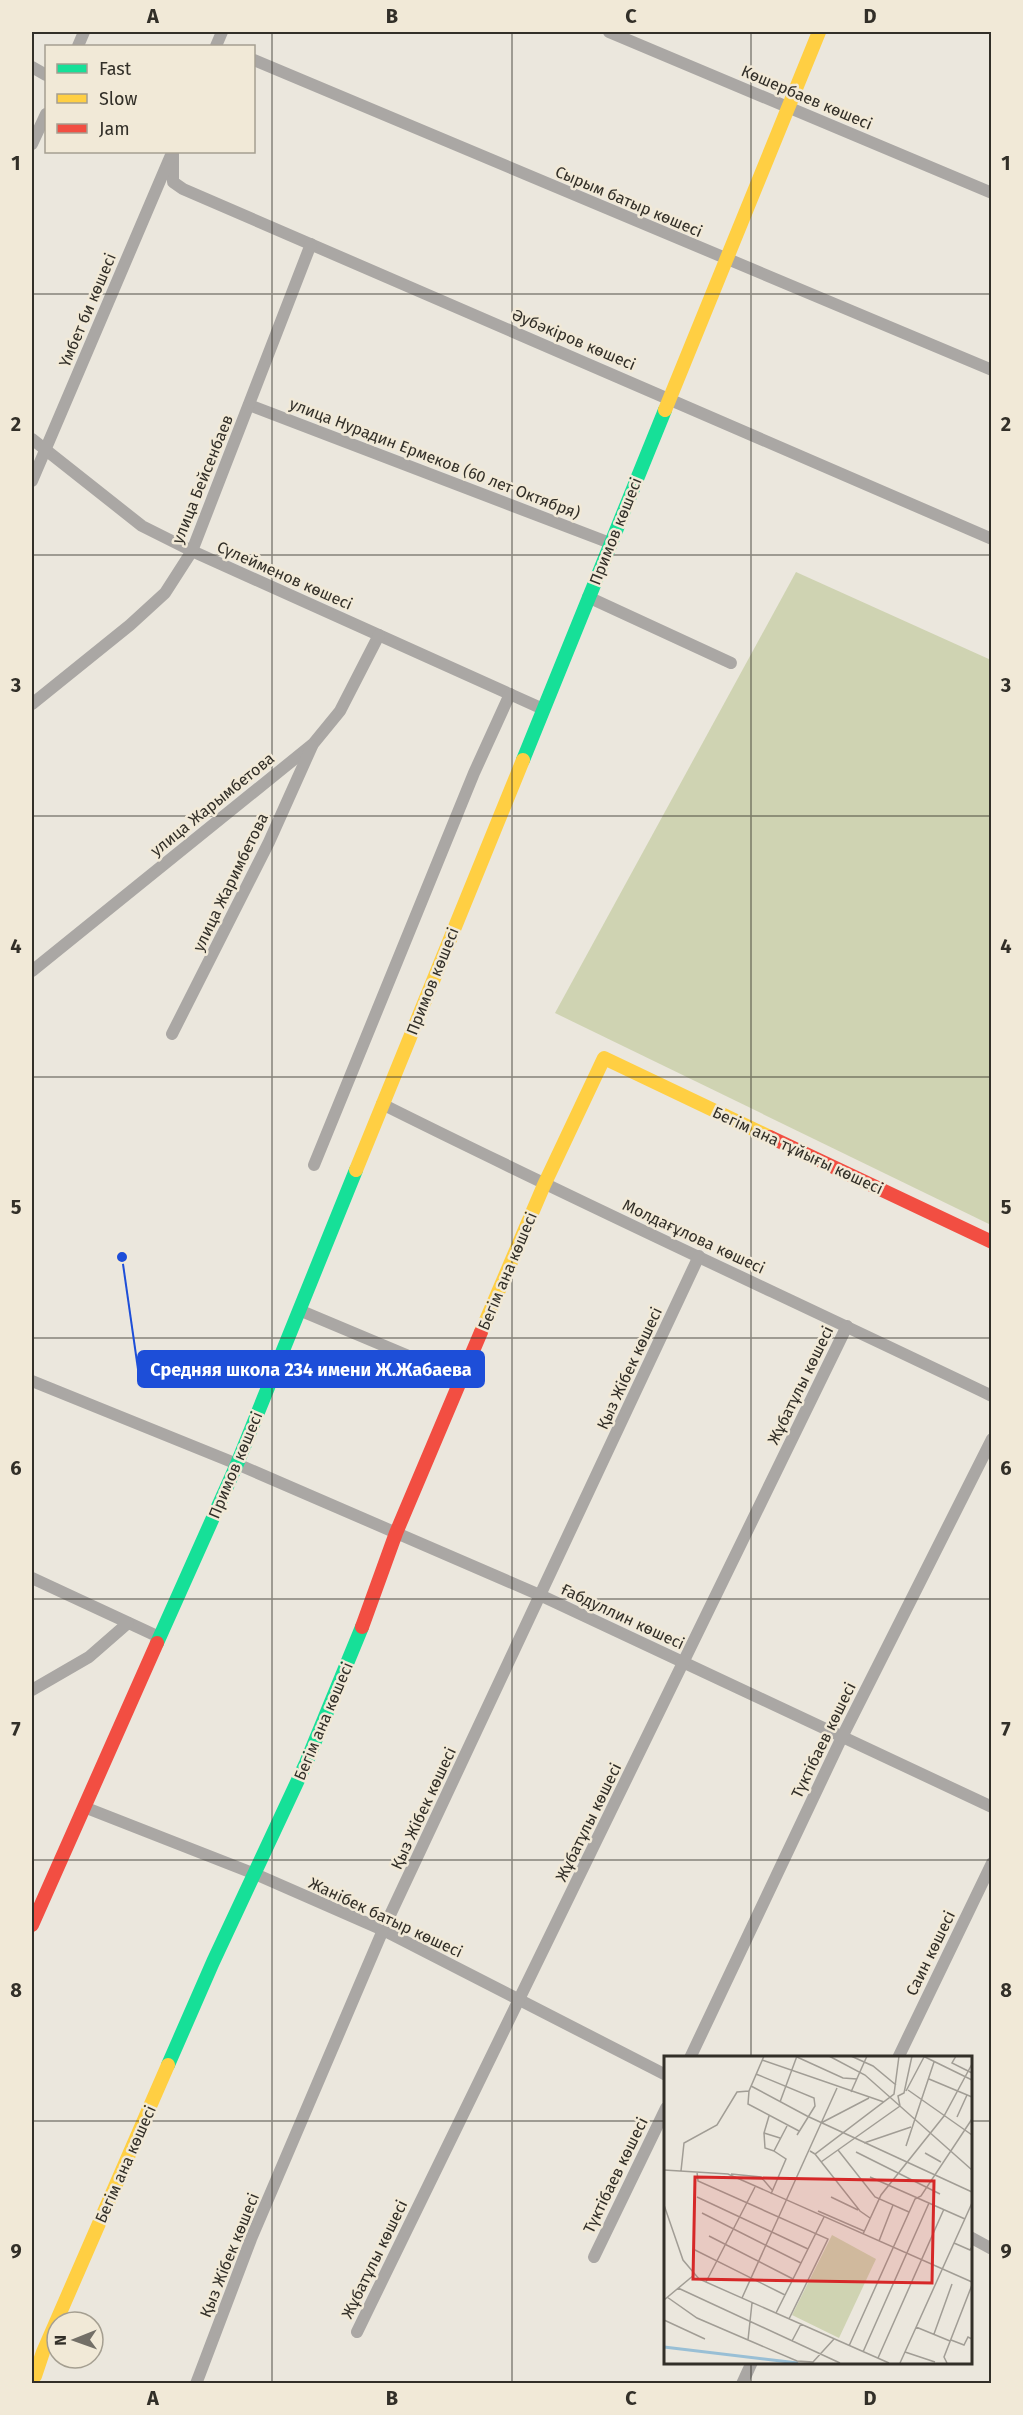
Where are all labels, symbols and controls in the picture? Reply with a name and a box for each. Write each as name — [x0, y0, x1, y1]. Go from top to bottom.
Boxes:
text: A — [146, 4, 160, 28]
text: B — [386, 4, 398, 28]
text: C — [625, 4, 637, 28]
text: D — [863, 4, 877, 28]
legend — [45, 45, 255, 153]
text: Fast — [99, 58, 132, 80]
street label: Көшербаев көшесі — [738, 61, 875, 134]
text: Slow — [99, 88, 138, 110]
text: Jam — [99, 118, 130, 140]
text: 1 — [11, 151, 21, 175]
text: 1 — [1001, 151, 1011, 175]
street label: Сырым батыр көшесі — [552, 162, 705, 241]
street label: Үмбет би көшесі — [55, 250, 120, 370]
street label: Әубәкіров көшесі — [509, 305, 638, 374]
street label: улица Нурадин Ермеков (60 лет Октября) — [287, 394, 583, 523]
text: 2 — [11, 412, 21, 436]
street label: улица Бейсенбаев — [168, 412, 237, 546]
text: 2 — [1001, 412, 1011, 436]
street label: Примов көшесі — [585, 475, 646, 588]
street label: Сүлейменов көшесі — [214, 537, 355, 614]
text: 3 — [10, 673, 21, 697]
text: 3 — [1000, 673, 1011, 697]
street label: улица Жарымбетова — [147, 749, 278, 860]
street label: улица Жаримбетова — [189, 810, 272, 955]
street label: Примов көшесі — [402, 925, 463, 1038]
text: 4 — [10, 934, 22, 958]
text: 4 — [1000, 934, 1012, 958]
street label: Бегім ана тұйығы көшесі — [709, 1103, 886, 1198]
text: 5 — [11, 1195, 22, 1219]
street label: Молдағұлова көшесі — [620, 1195, 768, 1278]
text: 5 — [1001, 1195, 1012, 1219]
street label: Бегім ана көшесі — [474, 1209, 541, 1333]
street label: Қыз Жібек көшесі — [593, 1304, 666, 1432]
street label: Жұбатұлы көшесі — [764, 1323, 837, 1448]
callout: Средняя школа 234 имени Ж.Жабаева — [138, 1351, 484, 1387]
text: Средняя школа 234 имени Ж.Жабаева — [150, 1359, 472, 1381]
street label: Примов көшесі — [204, 1409, 267, 1522]
text: 6 — [10, 1456, 22, 1480]
text: 6 — [1000, 1456, 1012, 1480]
street label: Ғабдуллин көшесі — [558, 1580, 688, 1653]
street label: Бегім ана көшесі — [290, 1659, 357, 1783]
street label: Түктібаев көшесі — [787, 1679, 860, 1801]
text: 7 — [11, 1717, 21, 1741]
text: 7 — [1001, 1717, 1011, 1741]
street label: Қыз Жібек көшесі — [387, 1744, 460, 1872]
street label: Жұбатұлы көшесі — [552, 1760, 625, 1885]
street label: Жанібек батыр көшесі — [306, 1873, 466, 1961]
street label: Саин көшесі — [902, 1908, 959, 1999]
text: 8 — [10, 1978, 22, 2002]
text: 8 — [1000, 1978, 1012, 2002]
inset map — [664, 2056, 972, 2364]
street label: Бегім ана көшесі — [91, 2103, 160, 2226]
street label: Түктібаев көшесі — [579, 2114, 652, 2236]
street label: Қыз Жібек көшесі — [196, 2190, 263, 2320]
street label: Жұбатұлы көшесі — [338, 2197, 411, 2322]
text: 9 — [10, 2239, 22, 2263]
text: 9 — [1000, 2239, 1012, 2263]
north arrow — [45, 2310, 105, 2370]
text: N — [51, 2335, 70, 2346]
text: A — [146, 2386, 160, 2410]
text: B — [386, 2386, 398, 2410]
text: C — [625, 2386, 637, 2410]
text: D — [863, 2386, 877, 2410]

